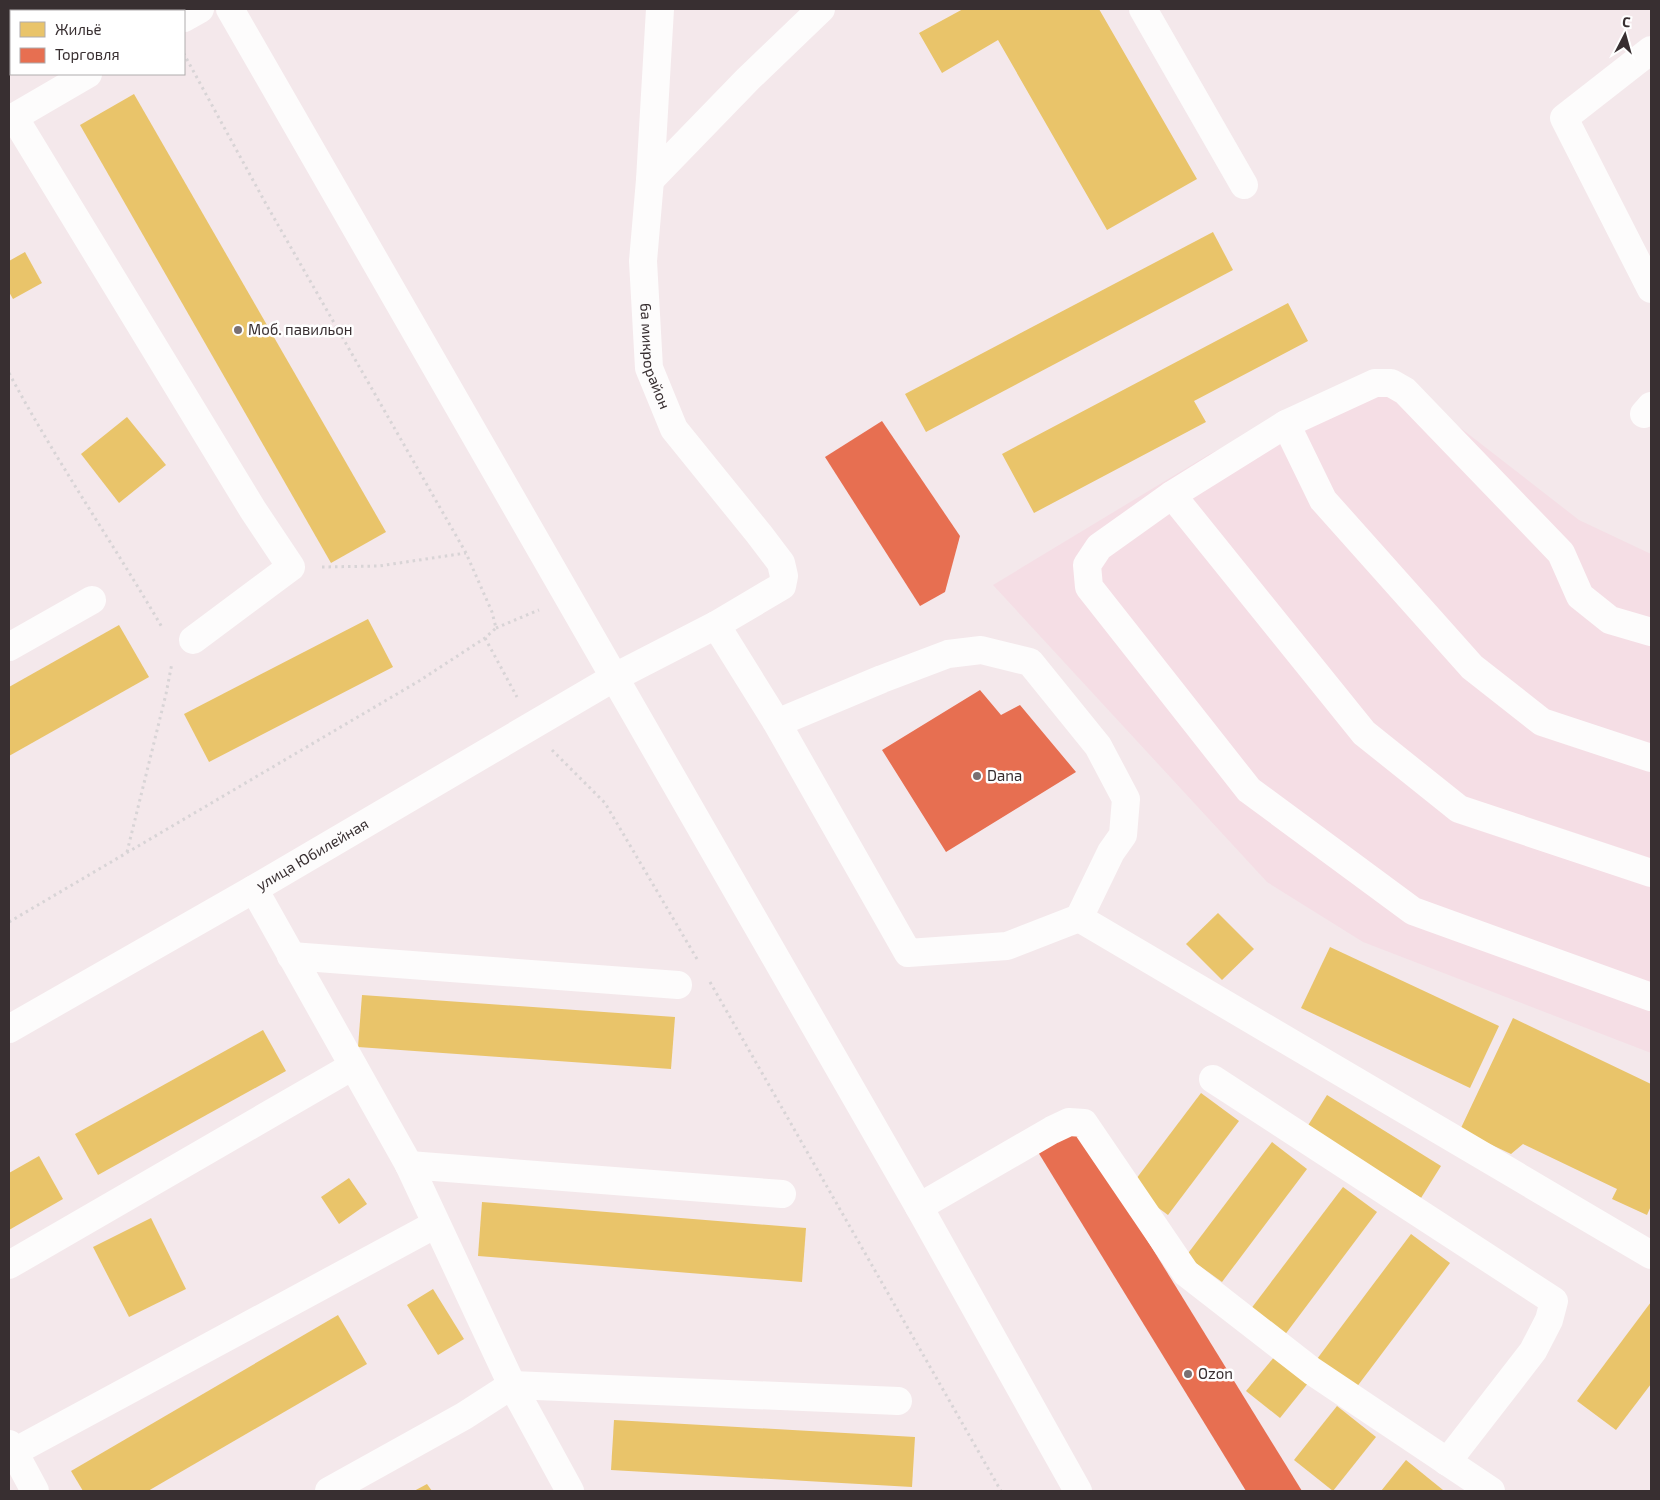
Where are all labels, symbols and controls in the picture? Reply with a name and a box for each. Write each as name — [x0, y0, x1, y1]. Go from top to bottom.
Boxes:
legend — [10, 10, 185, 75]
north arrow — [1600, 10, 1650, 60]
text: С — [1621, 13, 1631, 30]
text: Жильё — [55, 20, 102, 38]
text: Торговля — [55, 45, 120, 63]
street label: 6а микрорайон — [637, 302, 675, 411]
place label: Моб. павильон — [248, 320, 353, 338]
marker: Моб. павильон — [232, 324, 244, 336]
place label: Dana — [987, 766, 1022, 784]
marker: Dana — [971, 770, 983, 782]
street label: улица Юбилейная — [253, 814, 371, 895]
place label: Ozon — [1198, 1364, 1233, 1382]
marker: Ozon — [1182, 1368, 1194, 1380]

